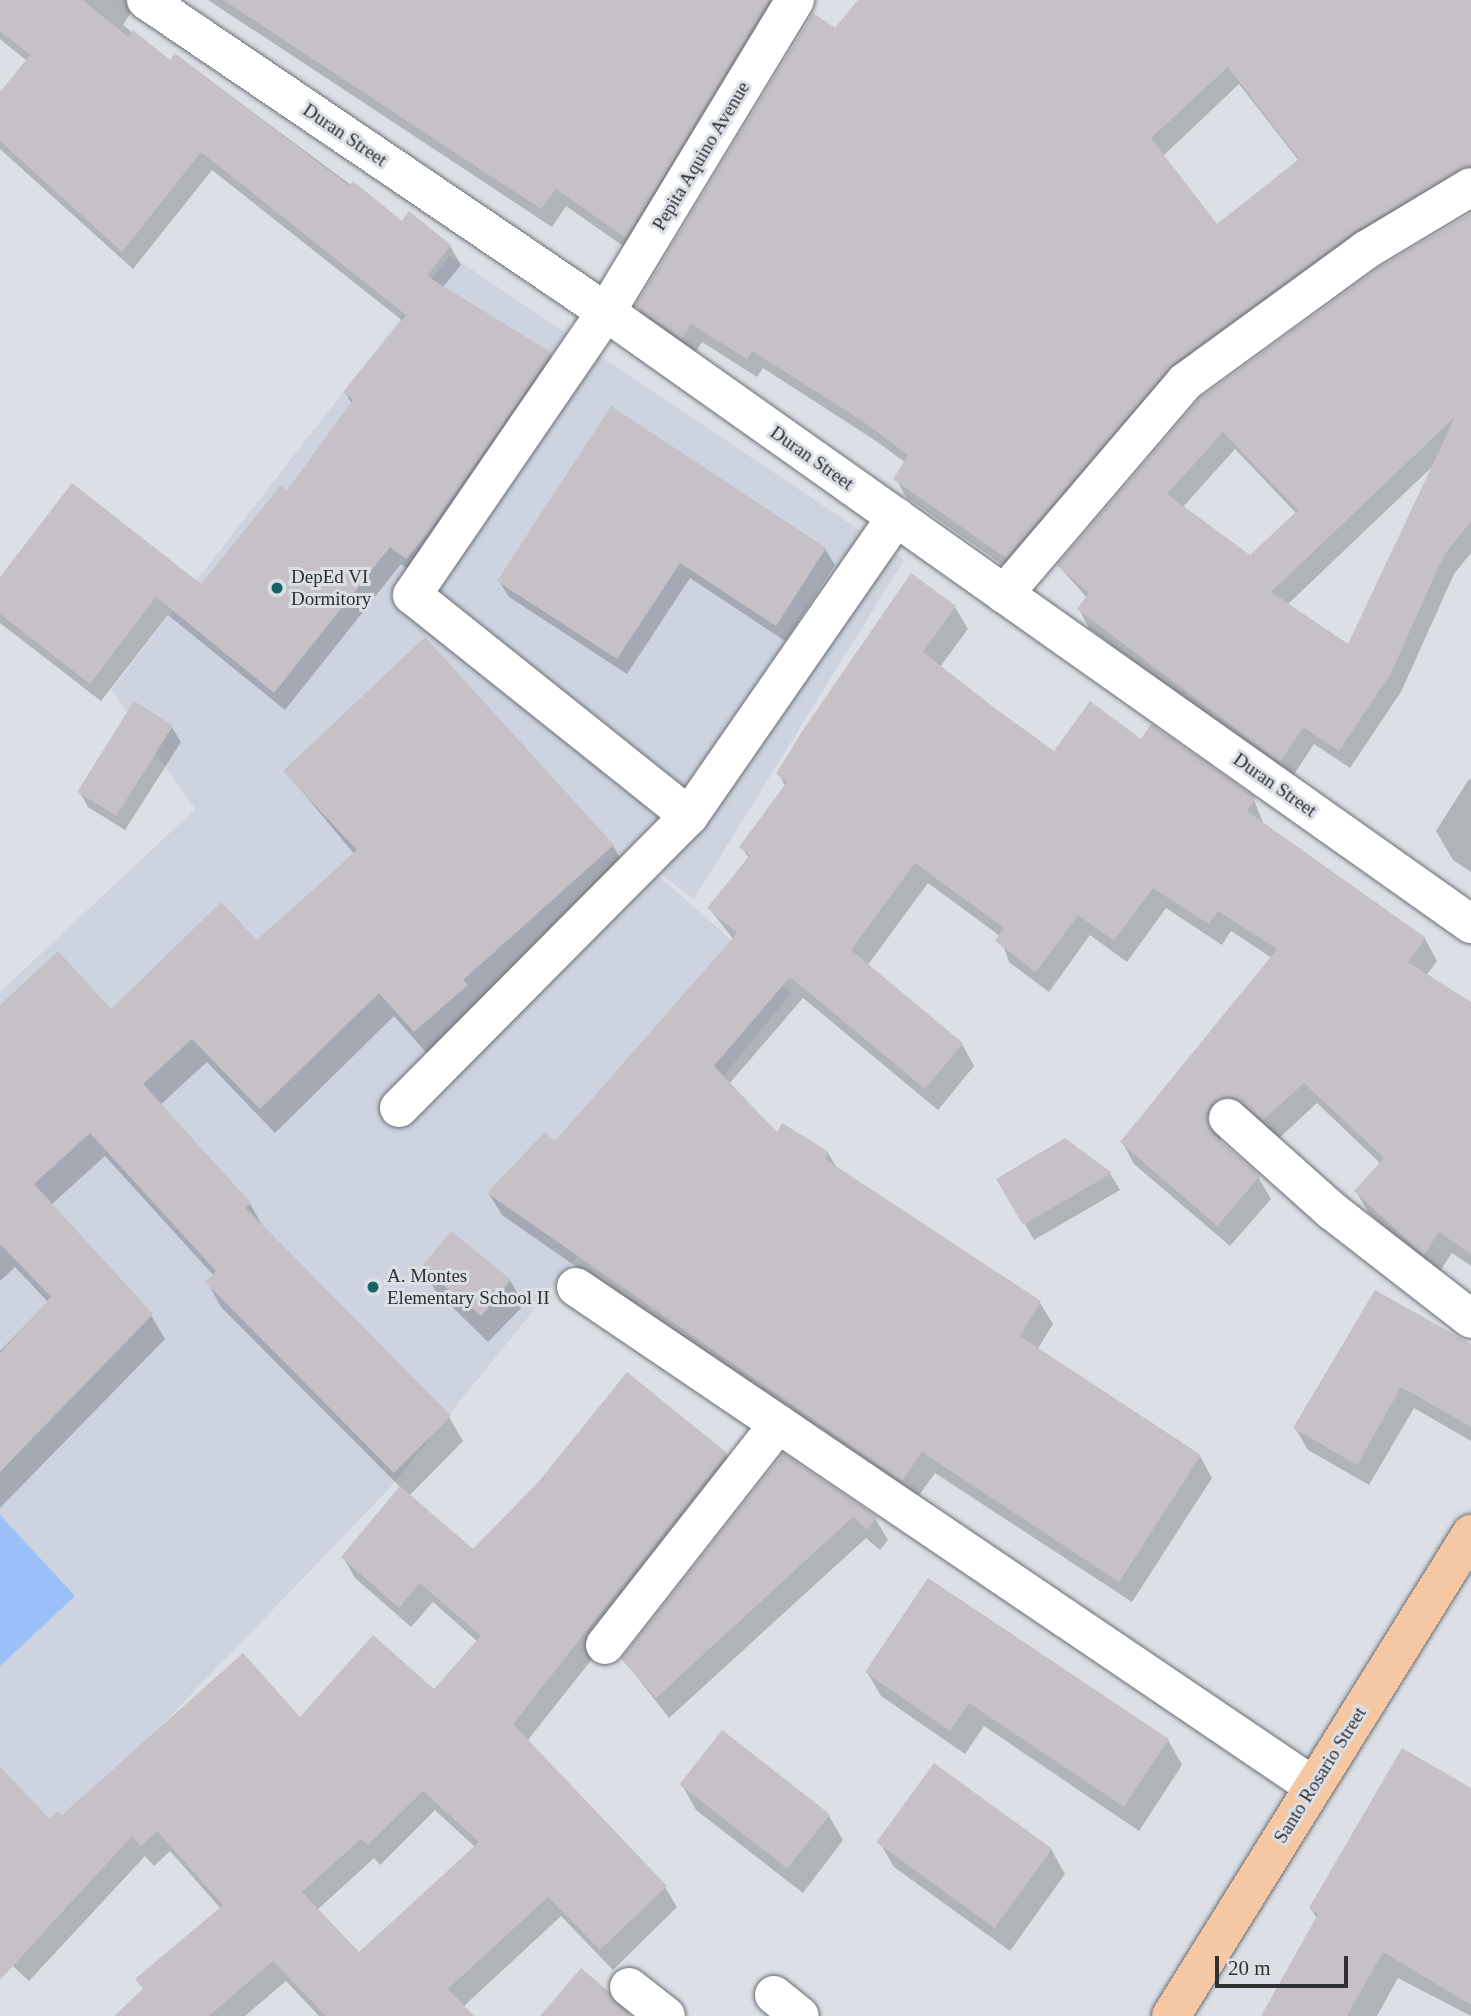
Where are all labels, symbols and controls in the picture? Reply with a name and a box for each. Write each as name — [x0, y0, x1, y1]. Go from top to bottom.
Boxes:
street label: Pepita Aquino Avenue — [647, 77, 755, 235]
street label: Duran Street — [299, 99, 391, 171]
street label: Duran Street — [766, 421, 858, 495]
place label: DepEd VI Dormitory — [291, 566, 371, 610]
marker: DepEd VI Dormitory — [269, 580, 285, 596]
street label: Duran Street — [1229, 748, 1321, 822]
place label: A. Montes Elementary School II — [387, 1265, 550, 1309]
marker: A. Montes Elementary School II — [365, 1279, 381, 1295]
street label: Santo Rosario Street — [1269, 1703, 1371, 1847]
scale bar — [1219, 1942, 1352, 1986]
text: 20 m — [1228, 1956, 1271, 1980]

